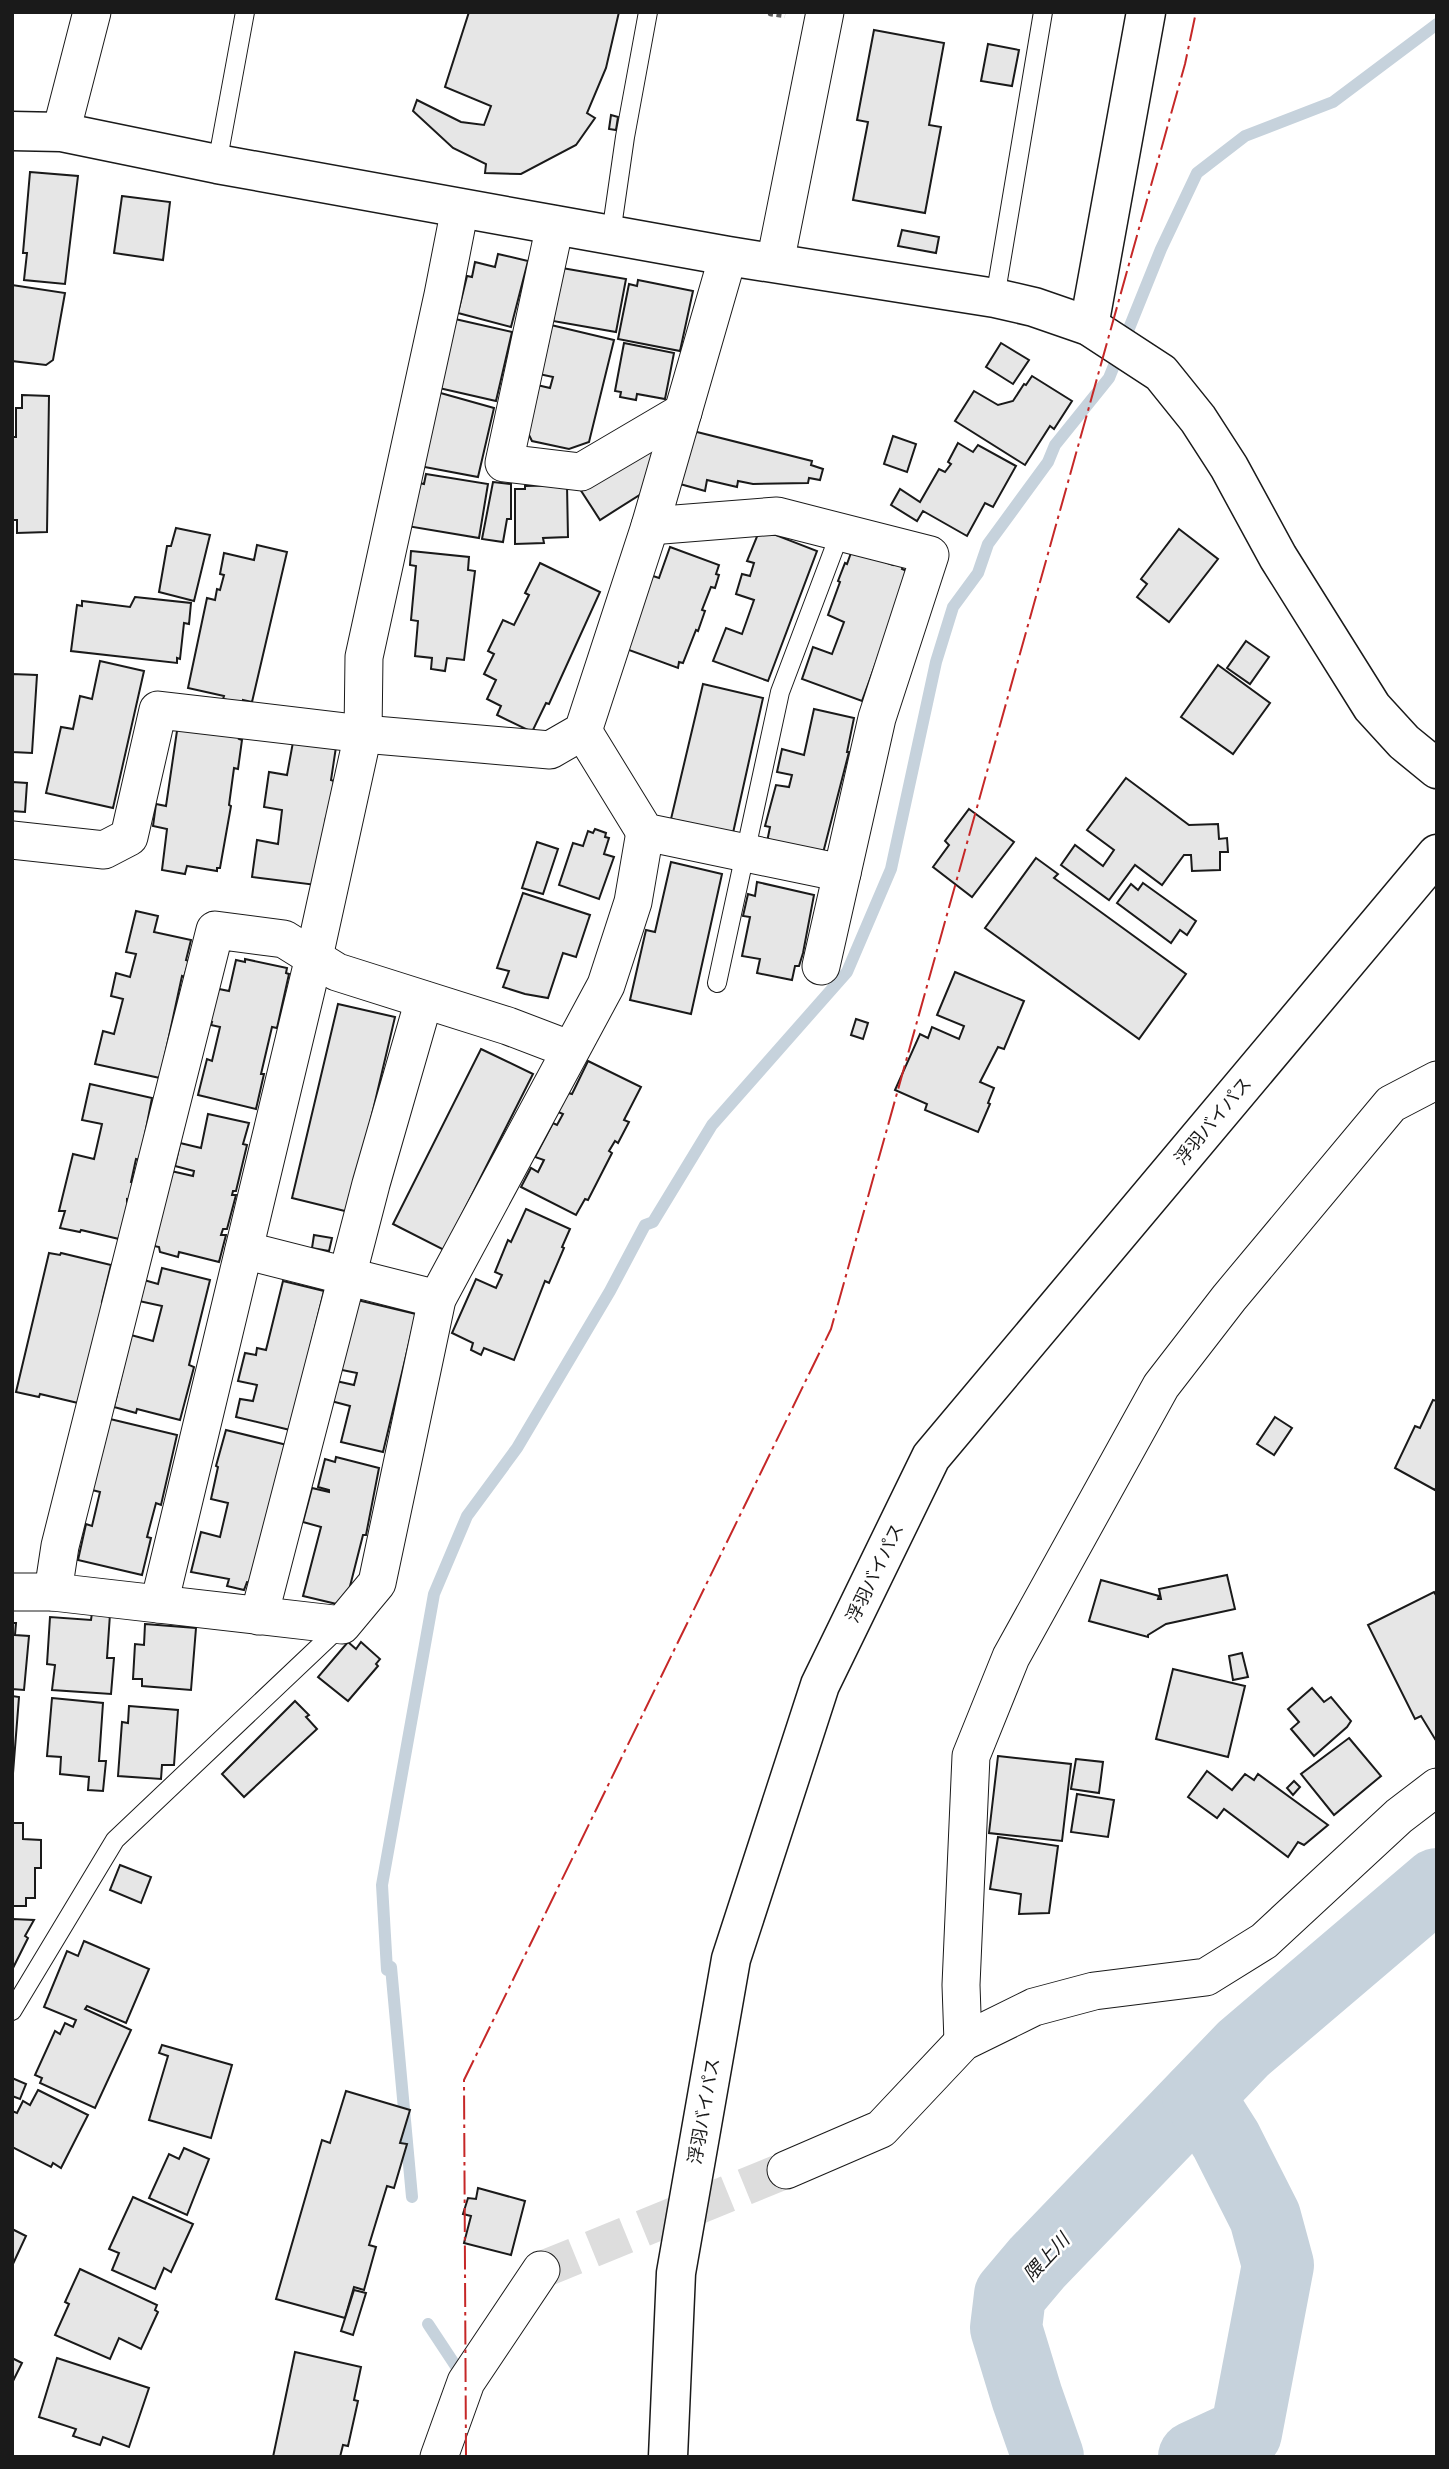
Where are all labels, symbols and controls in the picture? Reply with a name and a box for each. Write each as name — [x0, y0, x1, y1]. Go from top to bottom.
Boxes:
street label: 浮羽バイパス — [1168, 1071, 1256, 1169]
street label: 浮羽バイパス — [840, 1519, 908, 1626]
street label: 浮羽バイパス — [682, 2056, 724, 2166]
water label: 隈上川 — [1017, 2226, 1076, 2286]

